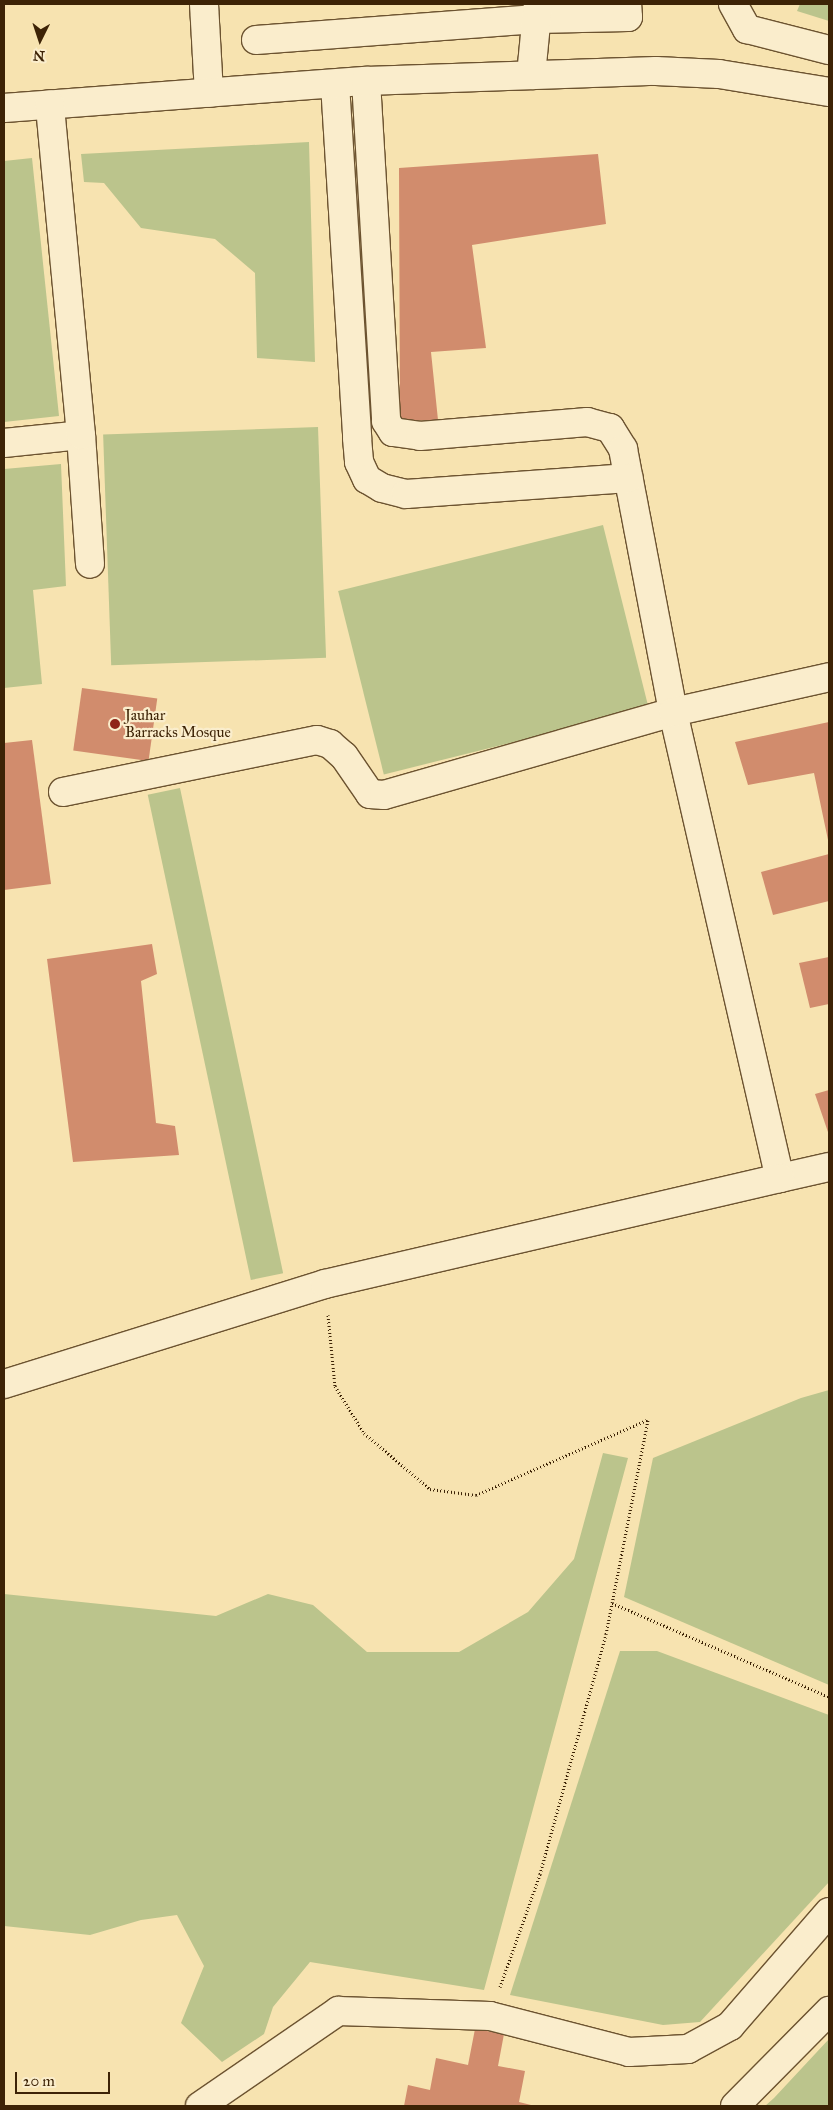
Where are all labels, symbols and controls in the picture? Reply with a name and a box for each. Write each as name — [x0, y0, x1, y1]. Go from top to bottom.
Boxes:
north arrow — [15, 15, 65, 65]
text: N — [32, 47, 45, 64]
place label: Jauhar Barracks Mosque — [125, 706, 231, 741]
marker: Jauhar Barracks Mosque — [109, 718, 121, 730]
scale bar — [18, 2062, 112, 2094]
text: 20 m — [23, 2072, 55, 2090]

